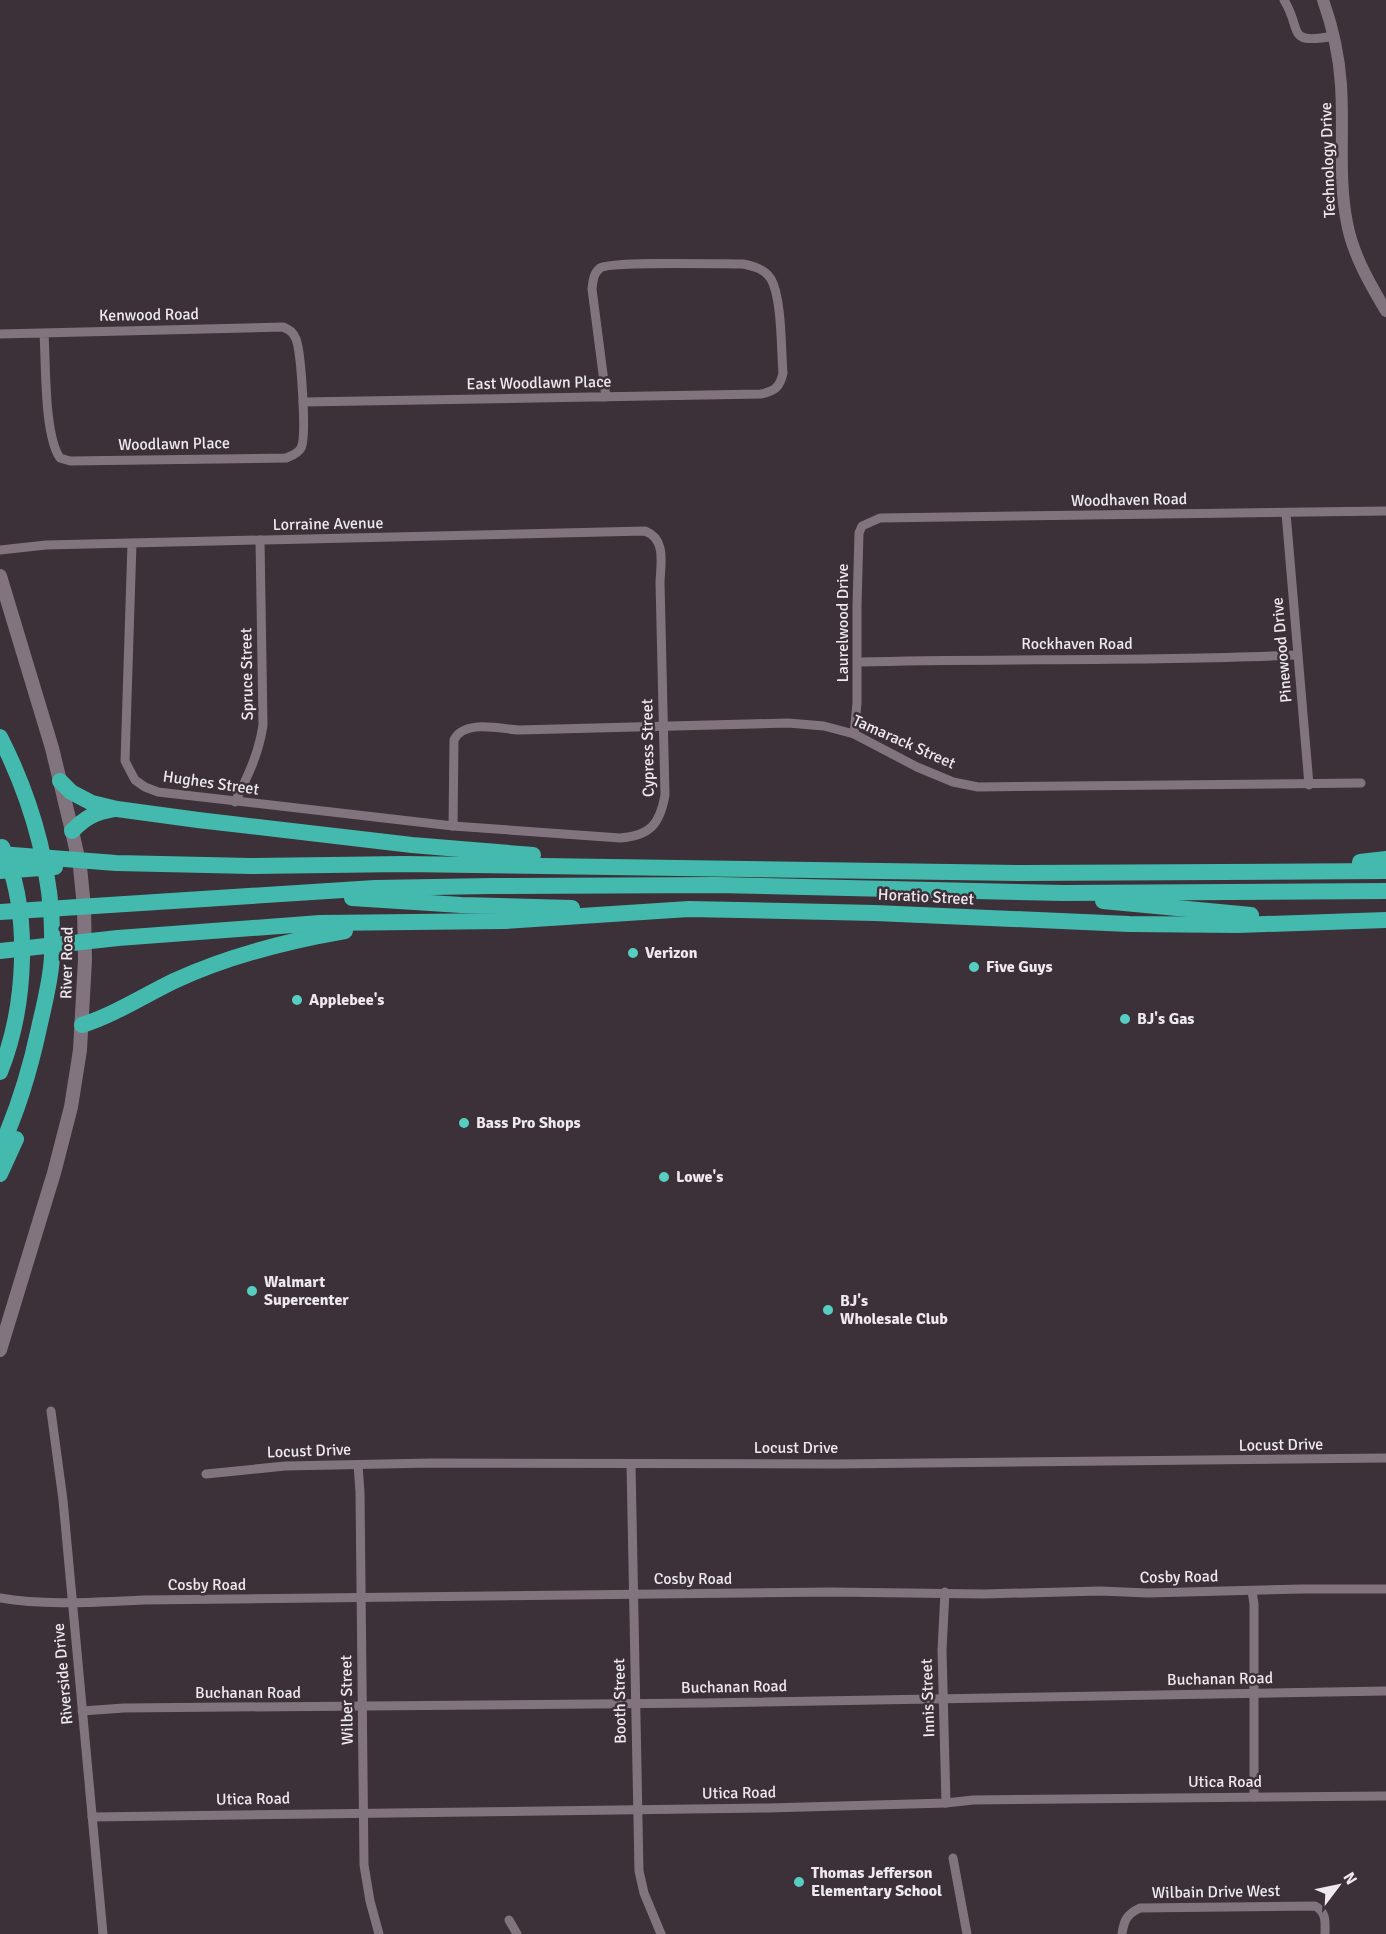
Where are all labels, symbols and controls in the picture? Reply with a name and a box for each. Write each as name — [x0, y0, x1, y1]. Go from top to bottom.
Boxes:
street label: Technology Drive — [1316, 102, 1340, 218]
street label: Kenwood Road — [99, 304, 199, 326]
street label: East Woodlawn Place — [466, 372, 612, 394]
street label: Woodlawn Place — [118, 433, 230, 455]
street label: Woodhaven Road — [1071, 489, 1187, 511]
street label: Lorraine Avenue — [272, 513, 384, 535]
street label: Laurelwood Drive — [833, 564, 853, 683]
street label: Pinewood Drive — [1267, 596, 1297, 704]
street label: Spruce Street — [236, 627, 258, 720]
street label: Rockhaven Road — [1021, 634, 1133, 654]
street label: Cypress Street — [637, 698, 659, 797]
street label: Tamarack Street — [850, 710, 959, 774]
street label: Hughes Street — [162, 766, 261, 800]
street label: Horatio Street — [877, 884, 975, 910]
street label: River Road — [56, 927, 78, 999]
place label: Verizon — [645, 943, 698, 963]
marker: Verizon — [626, 946, 640, 960]
place label: Five Guys — [986, 957, 1053, 977]
marker: Five Guys — [967, 960, 981, 974]
place label: Applebee's — [309, 990, 384, 1010]
marker: Applebee's — [290, 993, 304, 1007]
place label: BJ's Gas — [1137, 1009, 1194, 1029]
marker: BJ's Gas — [1118, 1012, 1132, 1026]
place label: Bass Pro Shops — [476, 1113, 581, 1133]
marker: Bass Pro Shops — [457, 1116, 471, 1130]
place label: Lowe's — [676, 1167, 723, 1187]
marker: Lowe's — [657, 1170, 671, 1184]
place label: Walmart Supercenter — [264, 1272, 349, 1310]
marker: Walmart Supercenter — [245, 1284, 259, 1298]
place label: BJ's Wholesale Club — [840, 1291, 948, 1329]
marker: BJ's Wholesale Club — [821, 1303, 835, 1317]
street label: Locust Drive — [1239, 1434, 1323, 1456]
street label: Locust Drive — [754, 1438, 838, 1458]
street label: Locust Drive — [266, 1440, 352, 1462]
street label: Cosby Road — [1140, 1566, 1218, 1588]
street label: Cosby Road — [654, 1569, 732, 1589]
street label: Cosby Road — [168, 1575, 246, 1595]
street label: Riverside Drive — [49, 1622, 77, 1726]
street label: Wilber Street — [336, 1654, 358, 1745]
street label: Booth Street — [609, 1658, 631, 1744]
street label: Innis Street — [917, 1658, 939, 1738]
street label: Buchanan Road — [1167, 1668, 1273, 1690]
street label: Buchanan Road — [681, 1676, 787, 1698]
street label: Buchanan Road — [195, 1683, 301, 1703]
street label: Utica Road — [1188, 1772, 1262, 1792]
street label: Utica Road — [702, 1782, 776, 1804]
street label: Utica Road — [216, 1788, 290, 1810]
north arrow — [1308, 1856, 1368, 1916]
place label: Thomas Jefferson Elementary School — [811, 1863, 942, 1901]
text: N — [1338, 1869, 1361, 1889]
marker: Thomas Jefferson Elementary School — [792, 1875, 806, 1889]
street label: Wilbain Drive West — [1151, 1881, 1281, 1903]

